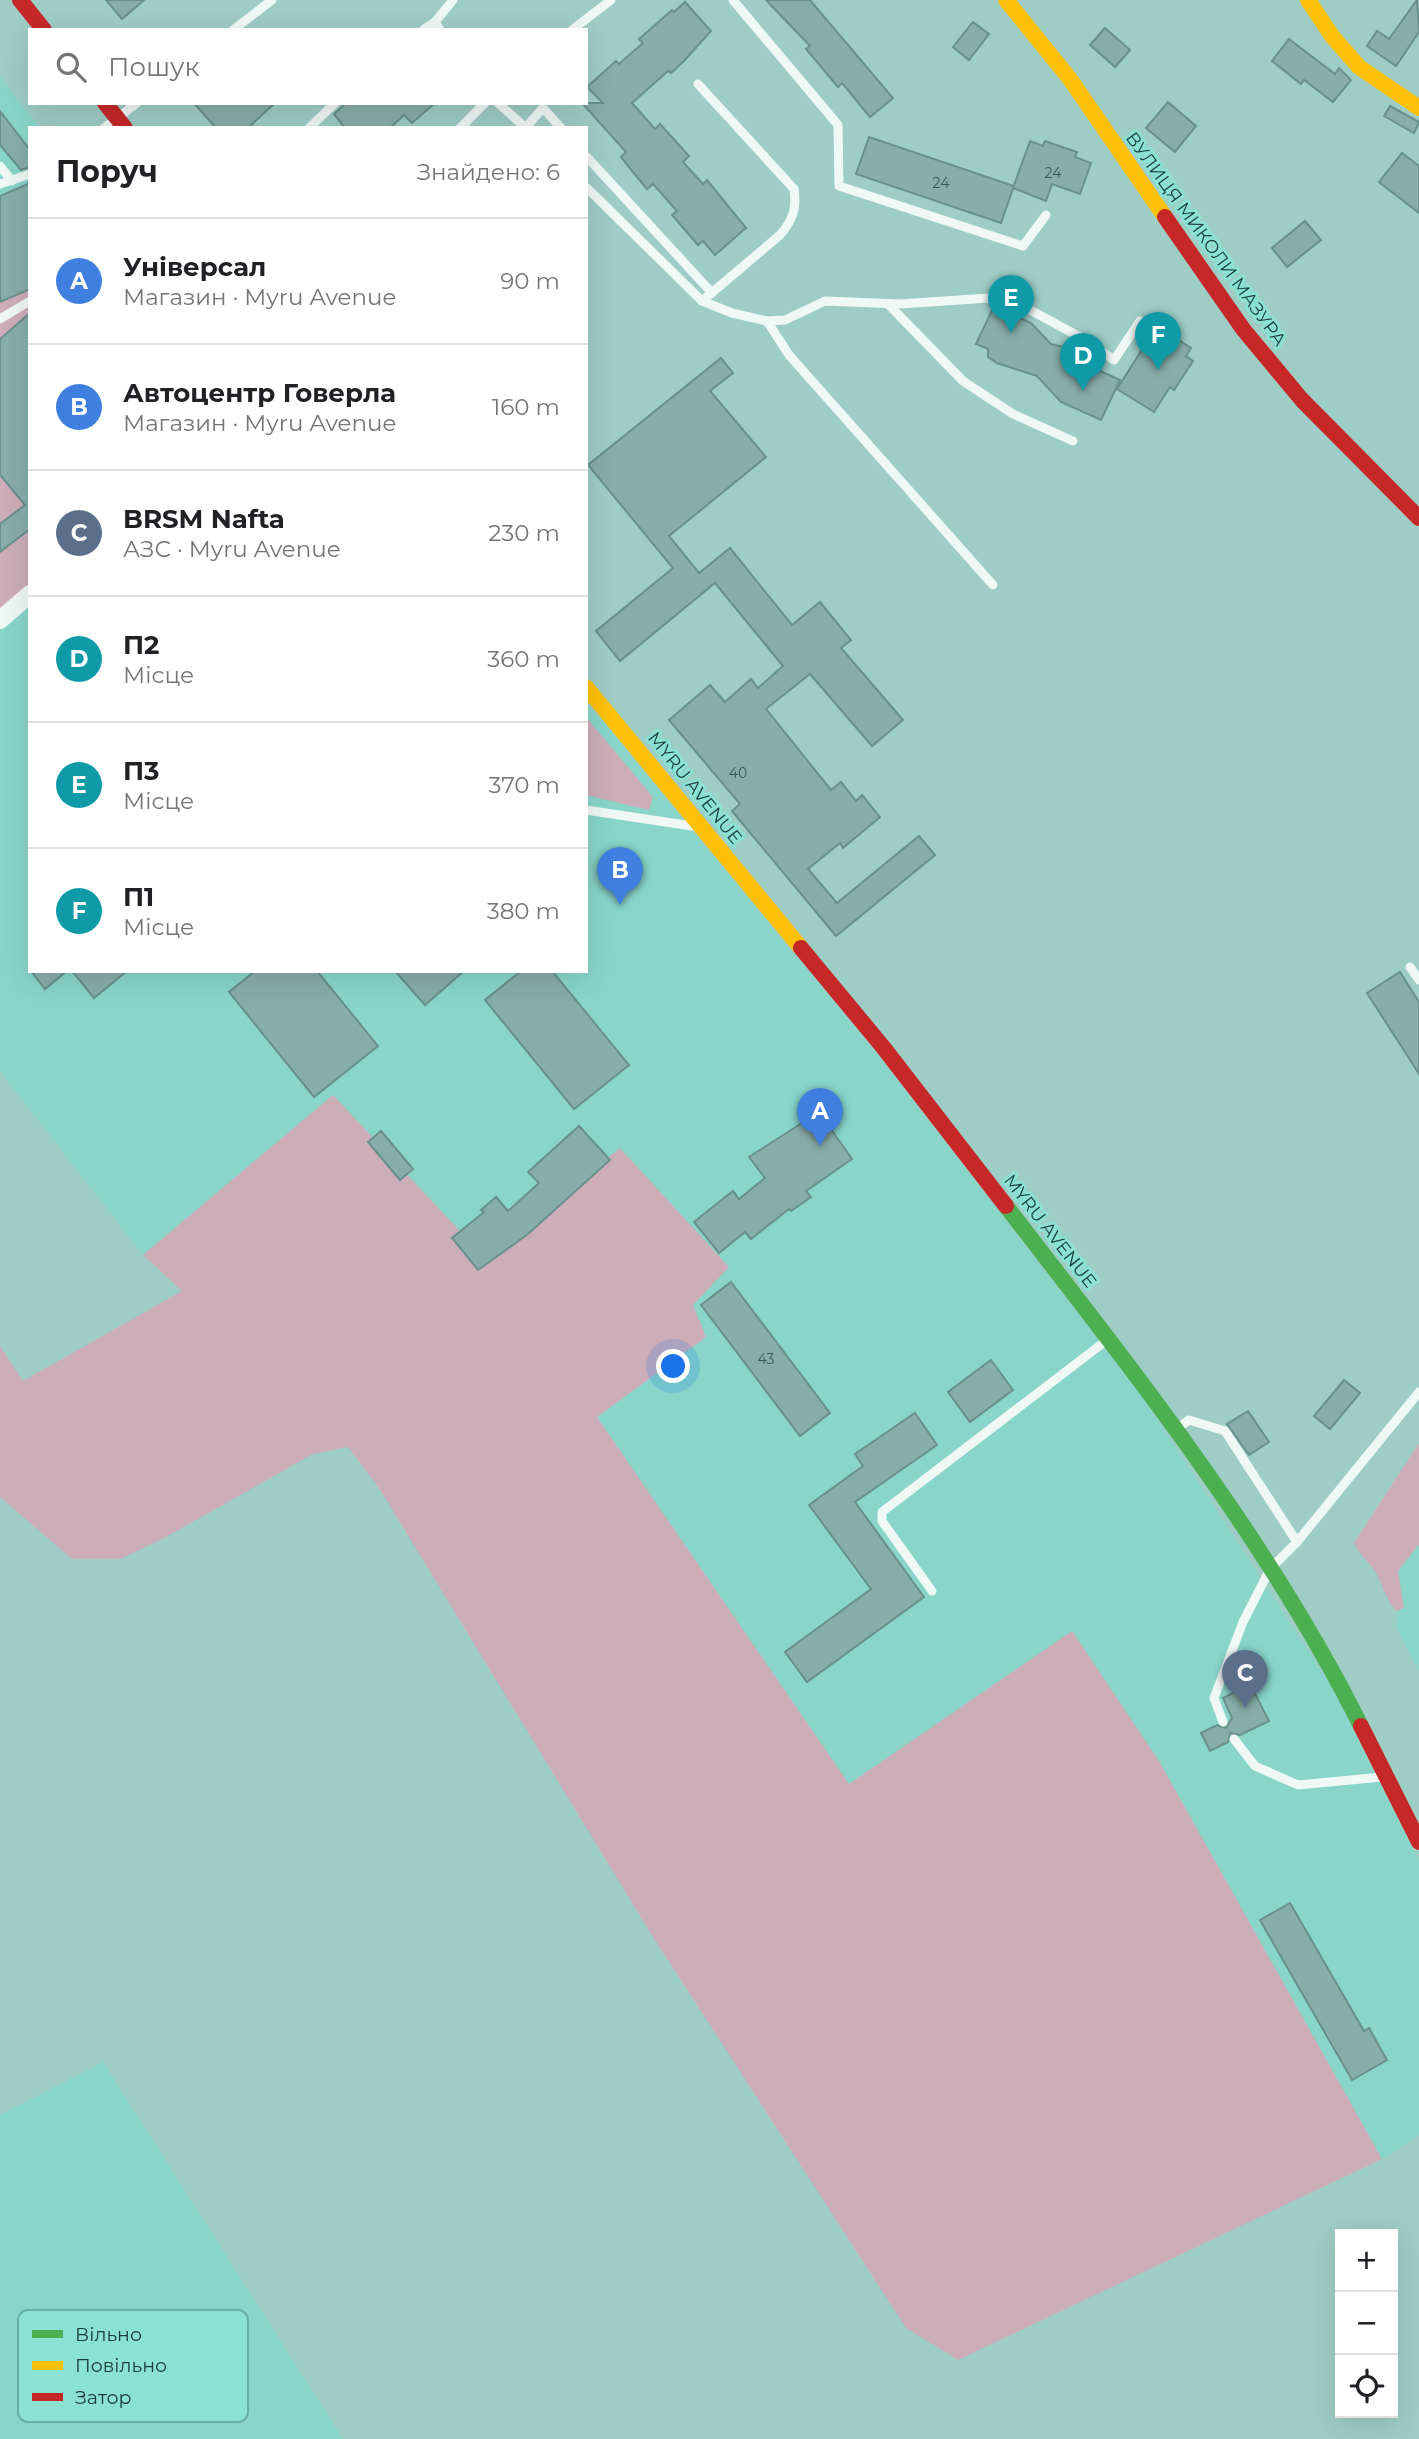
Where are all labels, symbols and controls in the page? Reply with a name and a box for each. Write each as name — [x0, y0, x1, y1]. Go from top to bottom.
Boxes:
search box — [28, 28, 588, 105]
icon: search — [52, 48, 90, 86]
text: Пошук — [108, 51, 200, 83]
street label: ВУЛИЦЯ МИКОЛИ МАЗУРА — [1121, 128, 1291, 351]
text: Поруч — [56, 153, 158, 190]
text: Знайдено: 6 — [417, 158, 560, 186]
house number: 24 — [1045, 164, 1062, 182]
house number: 24 — [933, 174, 950, 192]
text: Універсал — [123, 251, 266, 283]
text: A — [70, 267, 88, 295]
text: 90 m — [500, 267, 560, 295]
pin: E — [988, 275, 1034, 333]
text: Магазин · Myru Avenue — [123, 283, 396, 311]
pin: F — [1135, 312, 1181, 370]
pin: D — [1060, 333, 1106, 391]
text: Автоцентр Говерла — [123, 377, 396, 409]
text: B — [70, 393, 88, 421]
text: 160 m — [492, 393, 560, 421]
text: Магазин · Myru Avenue — [123, 409, 396, 437]
text: BRSM Nafta — [123, 503, 285, 535]
text: C — [71, 519, 87, 547]
text: 230 m — [488, 519, 560, 547]
text: АЗС · Myru Avenue — [123, 535, 341, 563]
text: П2 — [123, 629, 159, 661]
text: D — [70, 645, 89, 673]
text: 360 m — [487, 645, 560, 673]
text: Місце — [123, 661, 194, 689]
street label: MYRU AVENUE — [643, 728, 747, 848]
text: П3 — [123, 755, 160, 787]
house number: 40 — [729, 764, 747, 782]
text: E — [71, 771, 87, 799]
text: 370 m — [489, 771, 560, 799]
text: Місце — [123, 787, 194, 815]
pin: B — [597, 847, 643, 905]
text: П1 — [123, 881, 154, 913]
text: F — [72, 897, 86, 925]
text: 380 m — [487, 897, 560, 925]
text: Місце — [123, 913, 194, 941]
pin: A — [797, 1088, 843, 1146]
street label: MYRU AVENUE — [999, 1170, 1101, 1292]
your location — [656, 1349, 690, 1383]
house number: 43 — [758, 1350, 775, 1368]
pin: C — [1222, 1650, 1268, 1708]
map controls — [1335, 2229, 1398, 2418]
button: + — [1335, 2229, 1398, 2292]
button: − — [1335, 2292, 1398, 2355]
legend — [18, 2310, 248, 2422]
text: Вільно — [75, 2323, 142, 2346]
text: Повільно — [75, 2354, 167, 2377]
button: locate — [1335, 2355, 1398, 2418]
text: Затор — [75, 2386, 132, 2409]

